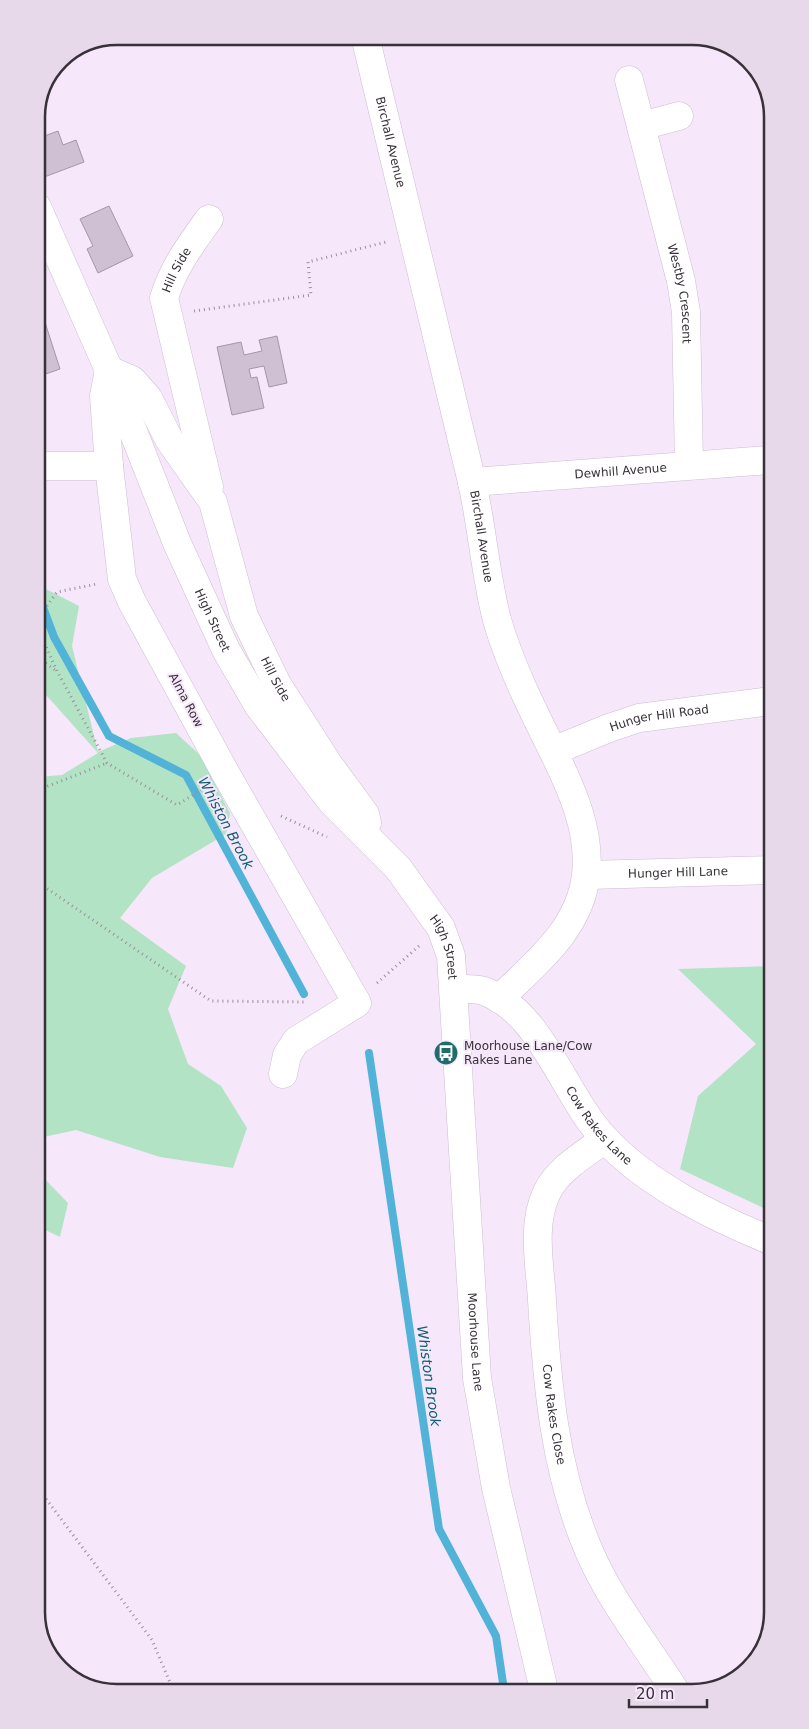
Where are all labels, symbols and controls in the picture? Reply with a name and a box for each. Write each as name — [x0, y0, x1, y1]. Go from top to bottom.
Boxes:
street label: Birchall Avenue — [373, 95, 408, 189]
street label: Westby Crescent — [665, 242, 694, 344]
street label: Hill Side — [159, 245, 194, 294]
street label: Dewhill Avenue — [574, 461, 667, 481]
street label: Birchall Avenue — [467, 489, 496, 584]
street label: High Street — [192, 586, 233, 654]
street label: Hill Side — [258, 654, 293, 704]
street label: Alma Row — [166, 671, 206, 730]
street label: Hunger Hill Road — [608, 702, 710, 734]
water label: Whiston Brook — [195, 774, 257, 873]
street label: Hunger Hill Lane — [628, 864, 728, 881]
street label: High Street — [427, 912, 459, 980]
place label: Moorhouse Lane/Cow Rakes Lane — [464, 1039, 593, 1067]
bus stop icon: Moorhouse Lane/Cow Rakes Lane — [433, 1040, 459, 1066]
street label: Cow Rakes Lane — [563, 1084, 635, 1168]
street label: Moorhouse Lane — [465, 1292, 486, 1392]
water label: Whiston Brook — [414, 1324, 444, 1428]
street label: Cow Rakes Close — [540, 1364, 568, 1466]
scale bar — [629, 1676, 706, 1708]
text: 20 m — [636, 1685, 674, 1703]

